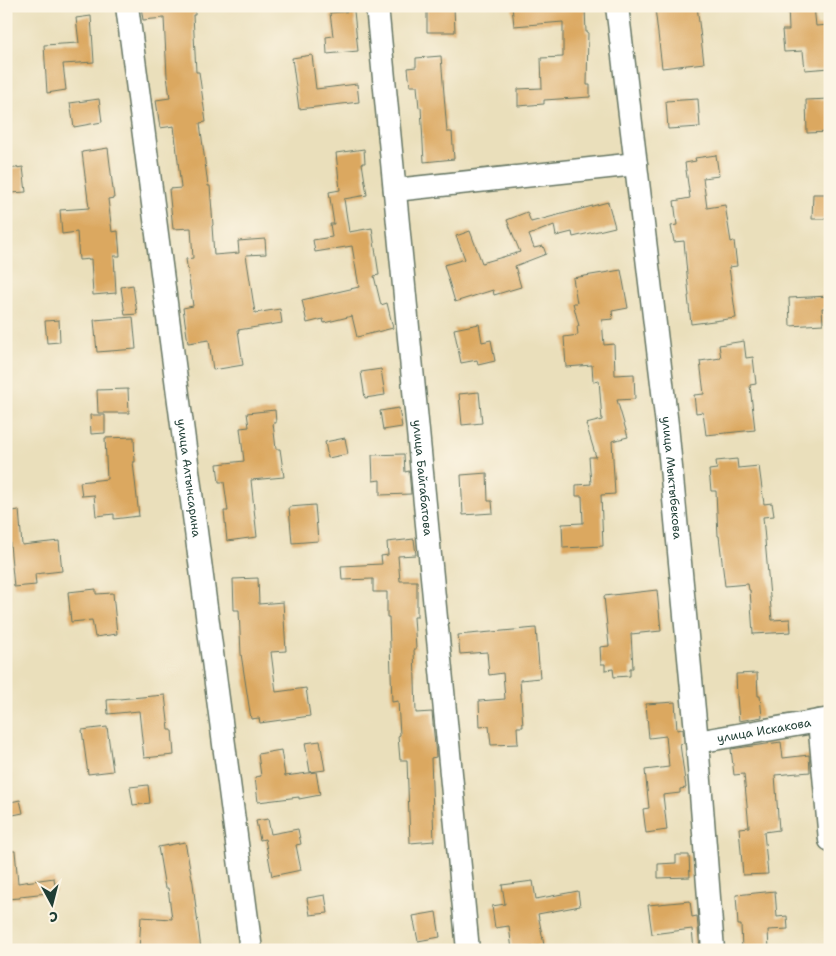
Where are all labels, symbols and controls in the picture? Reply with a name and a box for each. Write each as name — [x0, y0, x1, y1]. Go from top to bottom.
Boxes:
street label: улица Мыктыбекова — [658, 415, 686, 540]
street label: улица Алтынсарина — [173, 418, 205, 539]
street label: улица Байгабатова — [409, 419, 436, 537]
street label: улица Искакова — [716, 714, 813, 746]
north arrow — [28, 878, 78, 928]
text: С — [48, 907, 59, 926]

